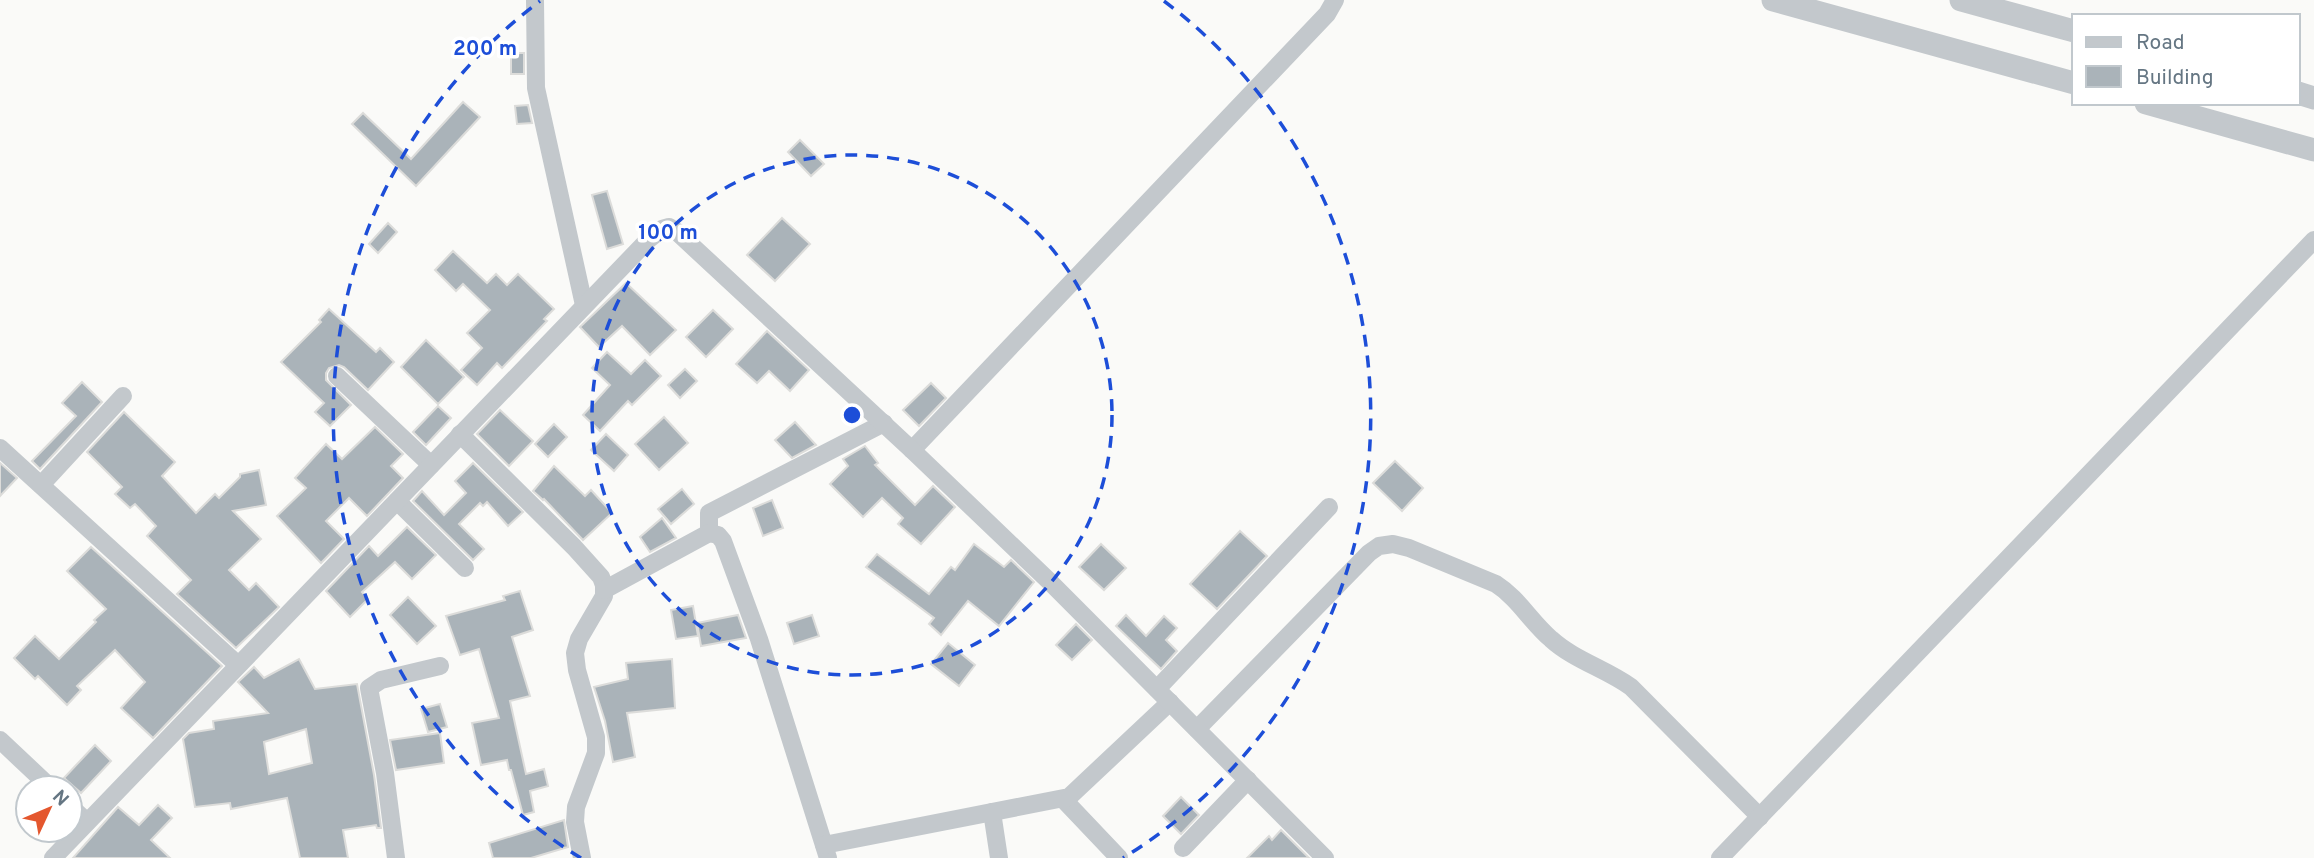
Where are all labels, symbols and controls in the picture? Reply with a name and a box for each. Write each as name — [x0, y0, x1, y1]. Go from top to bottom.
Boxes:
legend — [2072, 14, 2300, 105]
text: Road — [2136, 30, 2185, 57]
text: 200 m — [453, 36, 517, 63]
text: Building — [2136, 65, 2214, 92]
text: 100 m — [638, 220, 698, 247]
centre of rings — [840, 403, 864, 427]
north arrow — [14, 774, 84, 844]
text: N — [46, 785, 73, 812]

